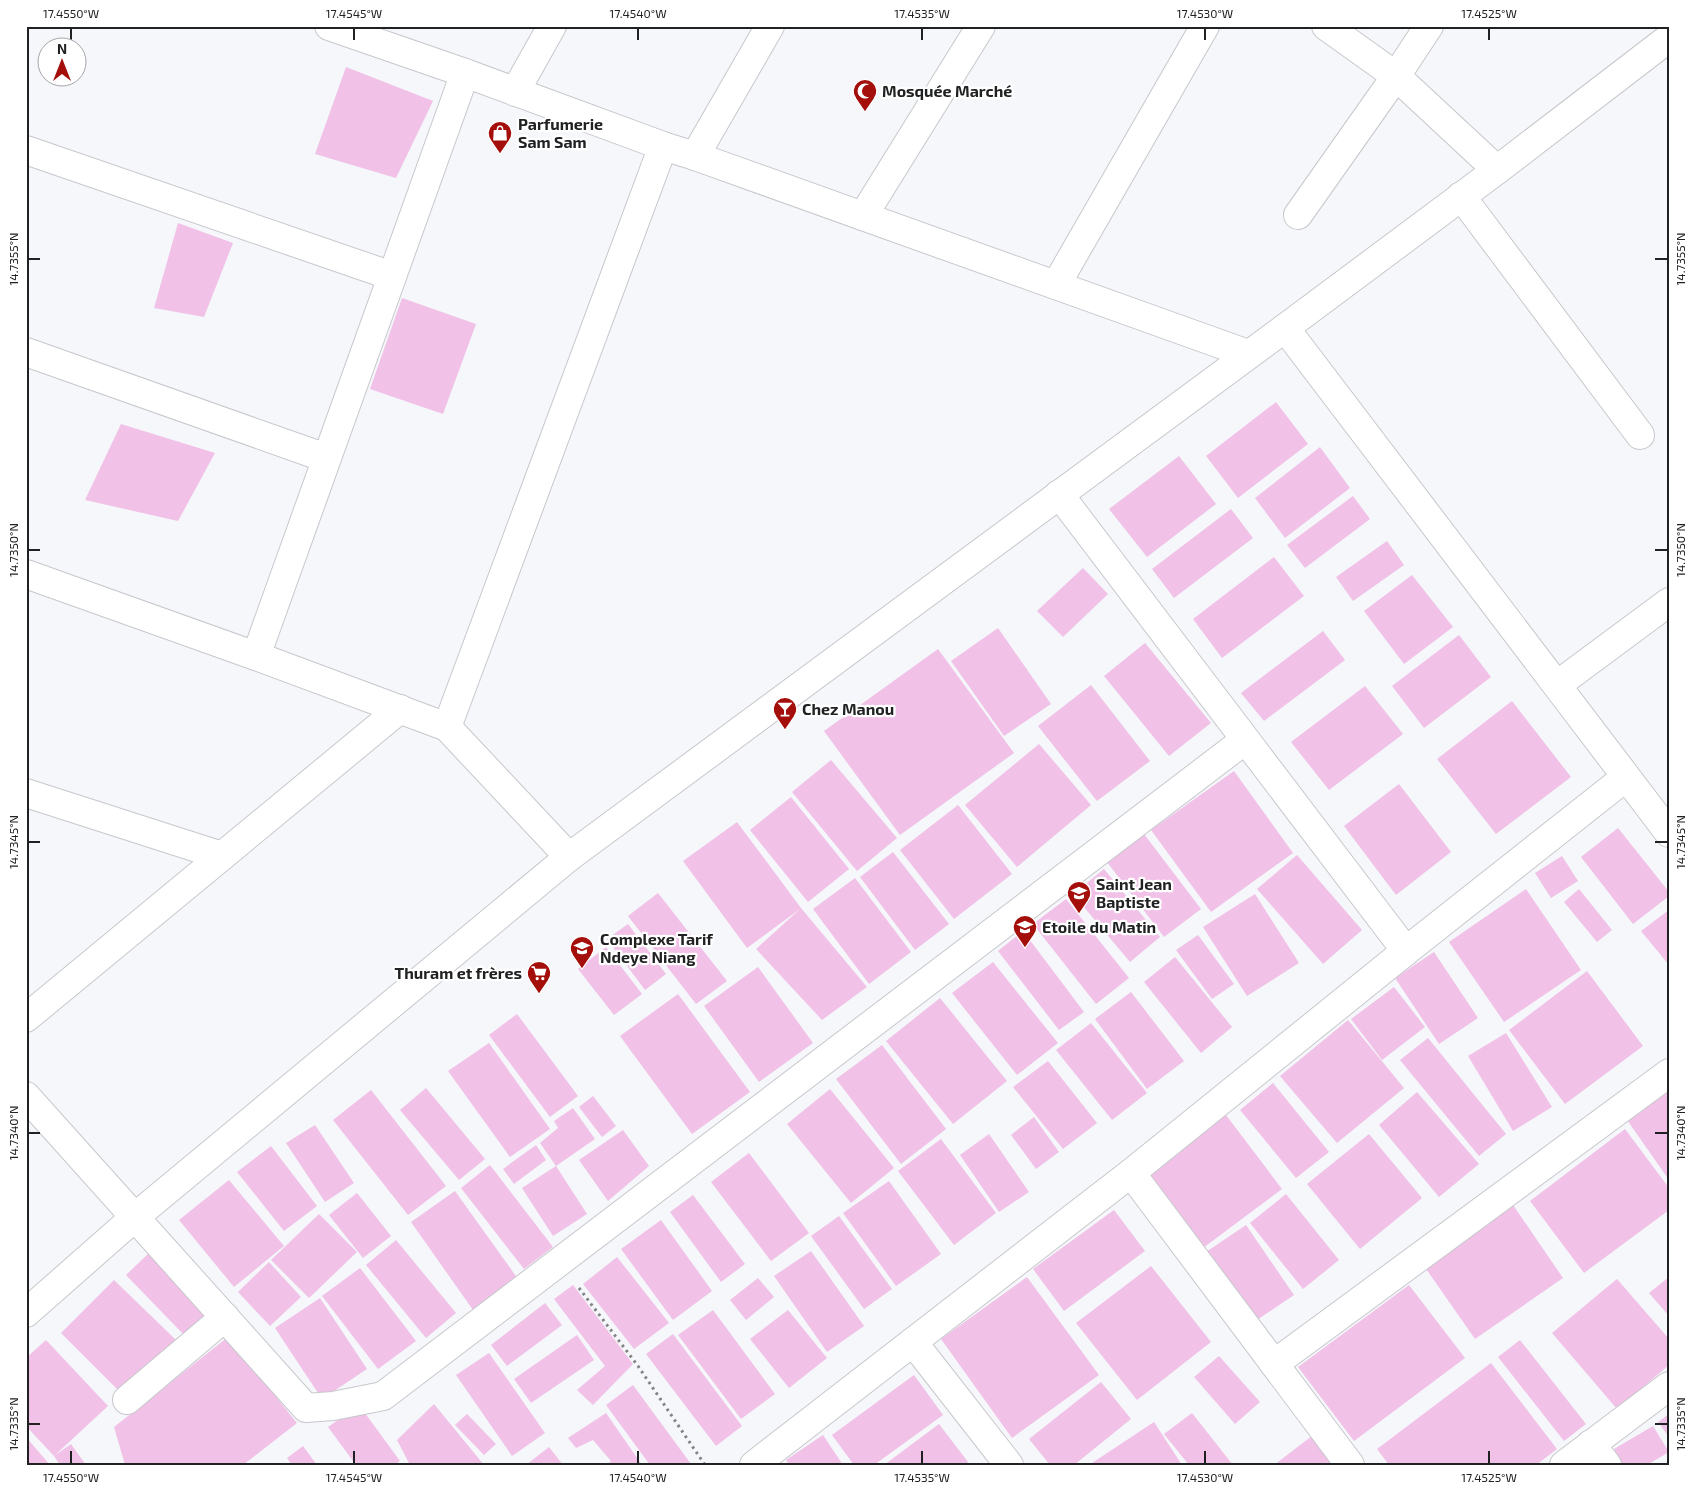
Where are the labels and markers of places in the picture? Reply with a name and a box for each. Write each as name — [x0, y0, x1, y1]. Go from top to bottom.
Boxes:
mosque icon: Mosquée Marché — [852, 78, 878, 112]
place label: Mosquée Marché — [882, 81, 1012, 100]
place label: Parfumerie Sam Sam — [518, 114, 603, 151]
shop icon: Parfumerie Sam Sam — [487, 120, 513, 154]
bar icon: Chez Manou — [772, 696, 798, 730]
place label: Chez Manou — [802, 699, 894, 718]
place label: Saint Jean Baptiste — [1096, 874, 1172, 911]
school or university icon: Saint Jean Baptiste — [1066, 880, 1092, 914]
school or university icon: Etoile du Matin — [1012, 914, 1038, 948]
place label: Etoile du Matin — [1042, 917, 1156, 936]
place label: Complexe Tarif Ndeye Niang — [600, 929, 713, 967]
school or university icon: Complexe Tarif Ndeye Niang — [569, 935, 595, 969]
supermarket icon: Thuram et frères — [526, 960, 552, 994]
place label: Thuram et frères — [395, 963, 522, 982]

